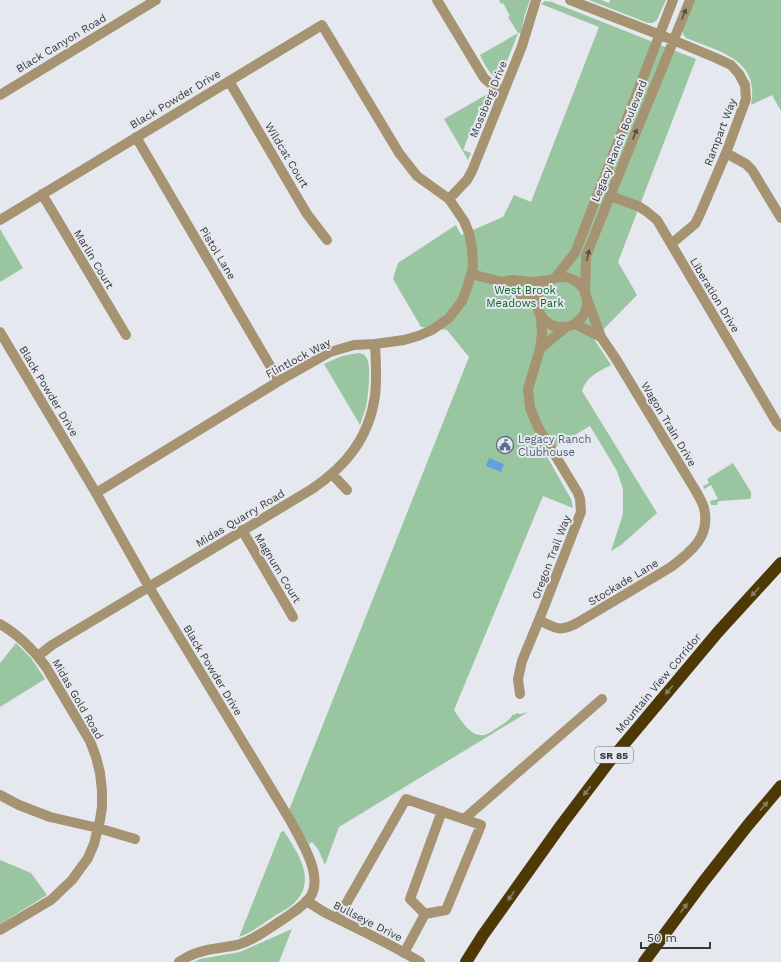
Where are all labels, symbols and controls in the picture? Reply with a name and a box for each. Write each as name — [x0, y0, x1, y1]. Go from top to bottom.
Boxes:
one-way arrow — [681, 8, 687, 19]
street label: Black Canyon Road — [14, 11, 109, 75]
street label: Mossberg Drive — [467, 59, 510, 140]
street label: Black Powder Drive — [128, 67, 223, 132]
street label: Legacy Ranch Boulevard — [589, 78, 650, 204]
street label: Rampart Way — [702, 96, 739, 168]
street label: Wildcat Court — [262, 120, 311, 191]
one-way arrow — [632, 129, 638, 140]
street label: Pistol Lane — [197, 224, 238, 282]
street label: Marlin Court — [71, 227, 116, 291]
one-way arrow — [585, 249, 591, 261]
street label: Liberation Drive — [687, 255, 742, 335]
park label: West Brook Meadows Park — [486, 284, 564, 310]
street label: Flintlock Way — [264, 336, 333, 381]
street label: Black Powder Drive — [16, 344, 81, 439]
street label: Wagon Train Drive — [638, 380, 699, 469]
place label: Legacy Ranch Clubhouse — [518, 433, 591, 459]
public building icon: Legacy Ranch Clubhouse — [495, 435, 515, 455]
street label: Midas Quarry Road — [194, 487, 287, 550]
street label: Oregon Trail Way — [529, 513, 574, 601]
street label: Magnum Court — [252, 531, 304, 606]
street label: Stockade Lane — [586, 556, 661, 609]
one-way arrow — [750, 587, 759, 597]
street label: Black Powder Drive — [180, 623, 245, 718]
street label: Mountain View Corridor — [613, 630, 704, 736]
street label: Midas Gold Road — [49, 657, 106, 742]
one-way arrow — [665, 684, 674, 695]
road number: SR 85 — [595, 747, 633, 763]
one-way arrow — [583, 785, 592, 796]
one-way arrow — [760, 801, 769, 811]
one-way arrow — [507, 891, 515, 901]
street label: Bullseye Drive — [331, 898, 404, 944]
one-way arrow — [680, 903, 688, 914]
scale bar — [641, 924, 710, 950]
text: 50 m — [647, 931, 677, 945]

